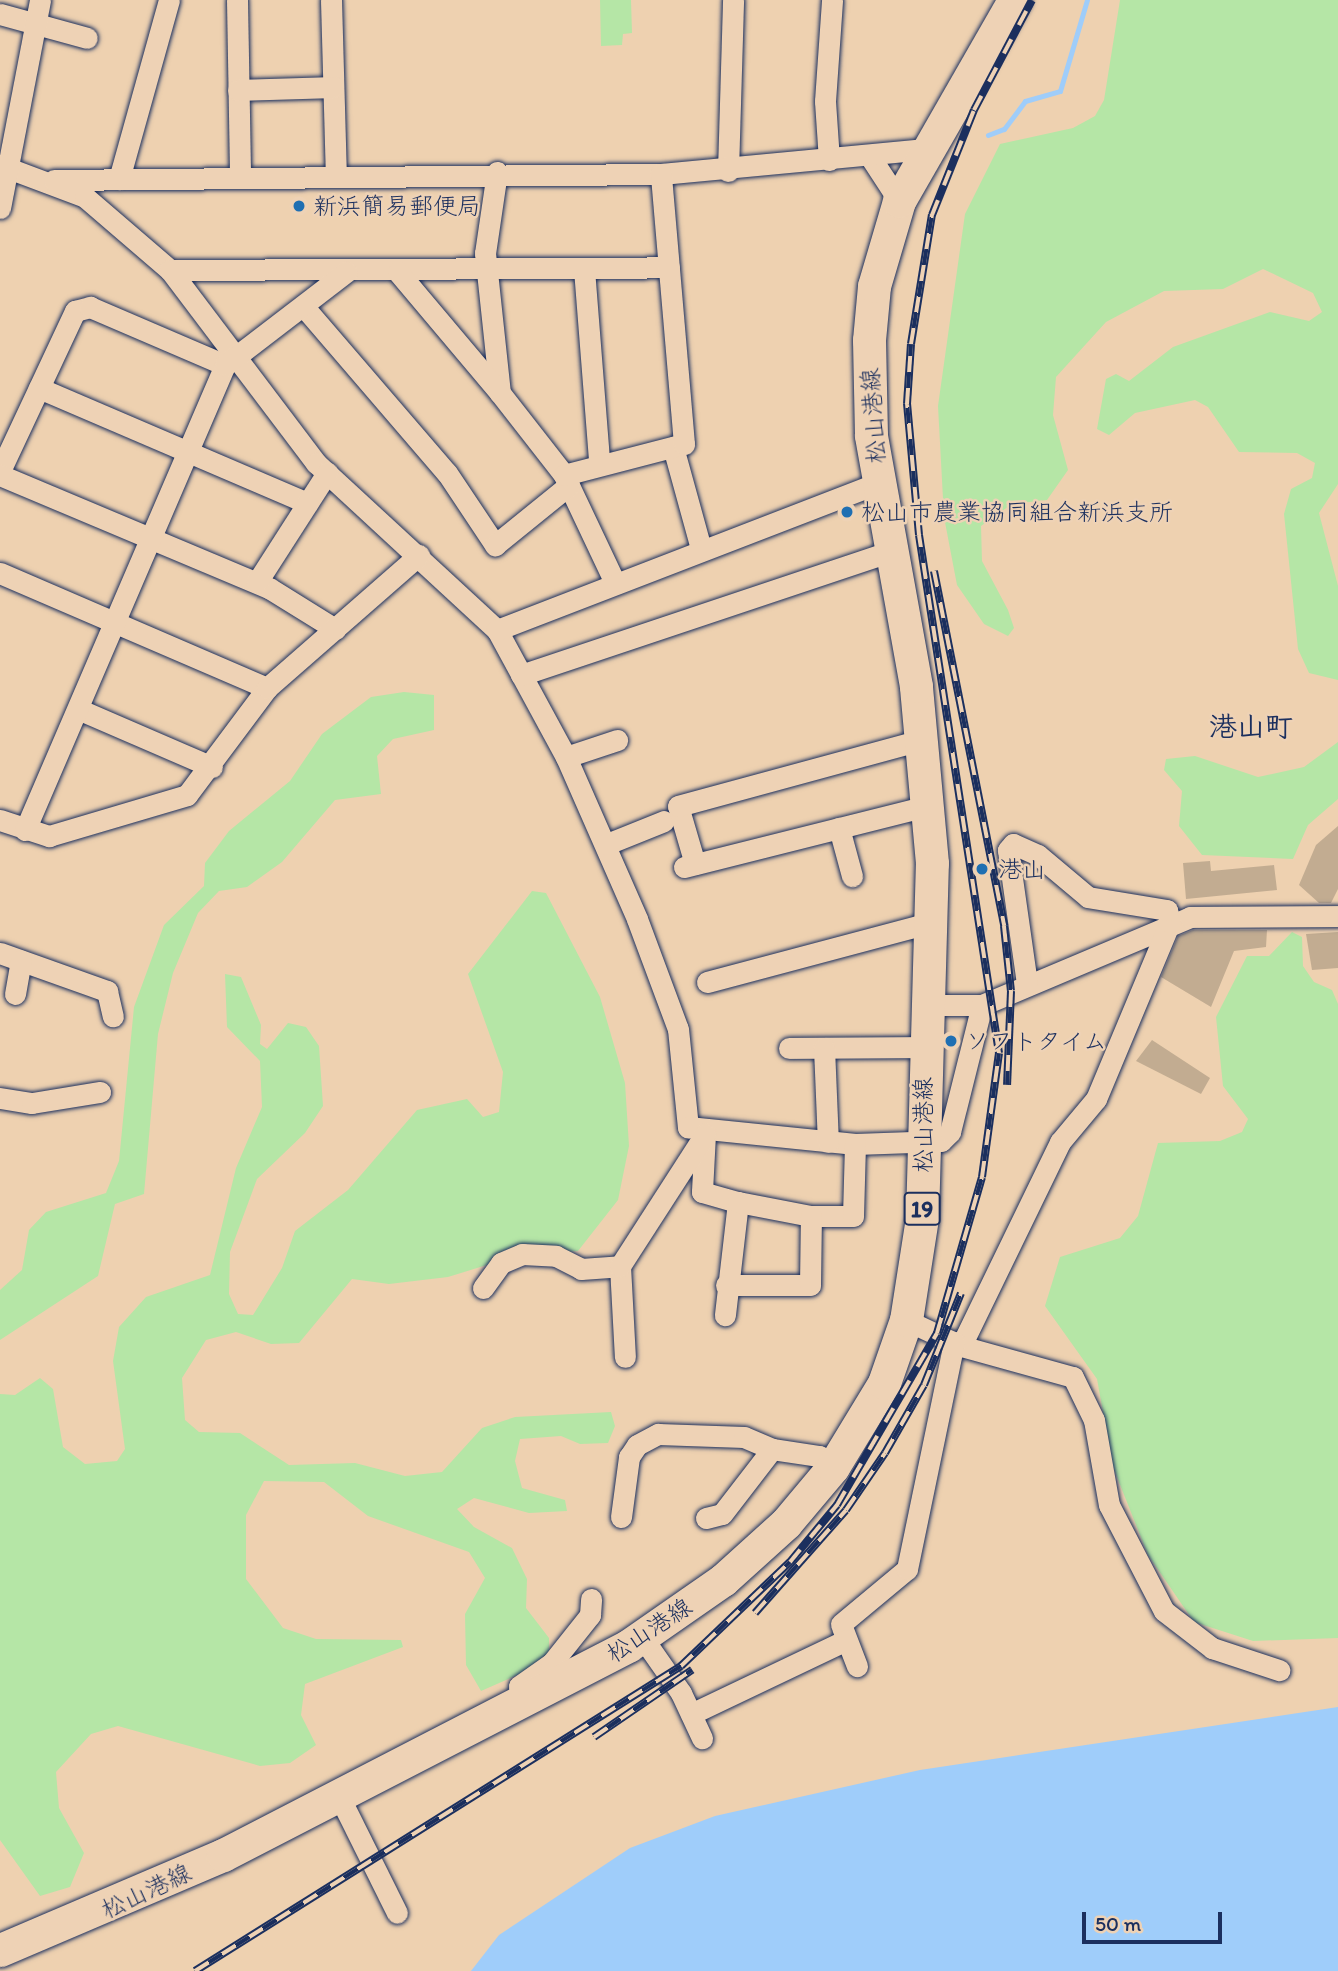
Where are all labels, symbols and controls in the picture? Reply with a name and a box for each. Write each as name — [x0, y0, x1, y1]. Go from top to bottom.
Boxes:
place label: 新浜簡易郵便局 — [313, 192, 481, 220]
marker: 新浜簡易郵便局 — [291, 198, 307, 214]
street label: 松山港線 — [855, 367, 891, 465]
place label: 松山市農業協同組合新浜支所 — [861, 498, 1173, 526]
marker: 松山市農業協同組合新浜支所 — [839, 504, 855, 520]
district label: 港山町 — [1209, 709, 1293, 743]
place label: 港山 — [998, 855, 1046, 883]
marker: 港山 — [972, 859, 992, 879]
place label: ソフトタイム — [965, 1027, 1109, 1055]
marker: ソフトタイム — [943, 1033, 959, 1049]
street label: 松山港線 — [909, 1077, 937, 1173]
road number: 19 — [903, 1190, 941, 1228]
street label: 松山港線 — [601, 1592, 697, 1668]
street label: 松山港線 — [96, 1858, 196, 1924]
scale bar — [1086, 1898, 1226, 1942]
text: 50 m — [1095, 1911, 1141, 1936]

